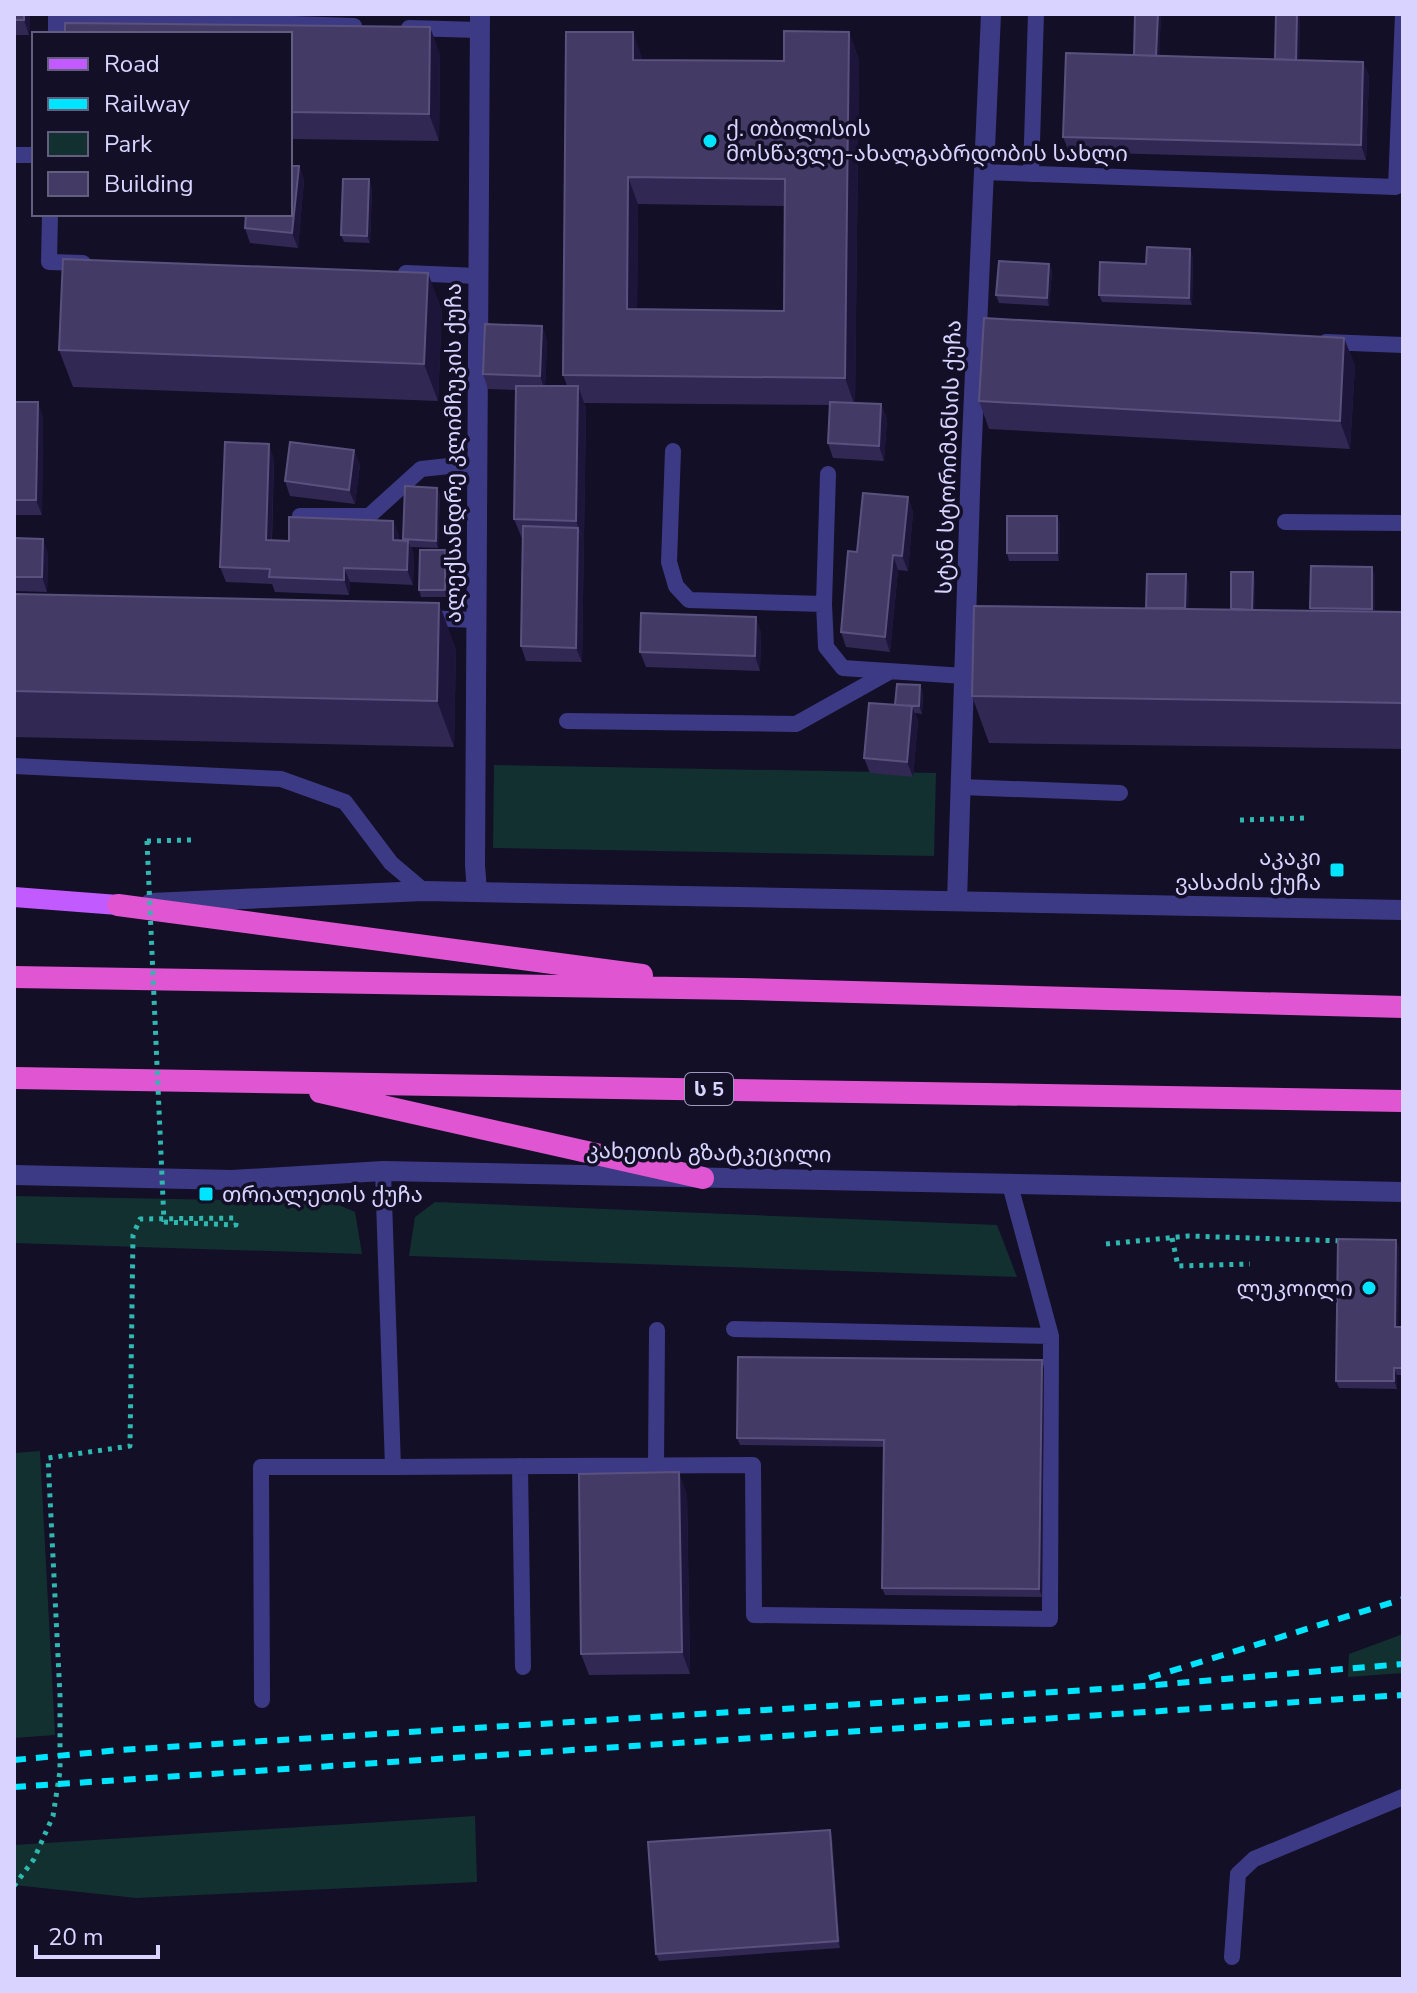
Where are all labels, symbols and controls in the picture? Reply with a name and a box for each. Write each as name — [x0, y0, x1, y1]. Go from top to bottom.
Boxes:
legend — [32, 32, 292, 216]
text: Road — [104, 48, 160, 80]
text: Railway — [104, 88, 191, 120]
place label: ქ. თბილისის მოსწავლე-ახალგაბრდობის სახლი — [726, 114, 1128, 169]
text: Park — [104, 128, 153, 160]
marker: ქ. თბილისის მოსწავლე-ახალგაბრდობის სახლი — [701, 132, 719, 150]
text: Building — [104, 168, 194, 200]
street label: ალექსანდრე კლიმჩუკის ქუჩა — [439, 283, 469, 623]
street label: სტან სტორიმანსის ქუჩა — [929, 319, 969, 595]
place label: აკაკი ვასაძის ქუჩა — [1175, 843, 1321, 898]
marker: აკაკი ვასაძის ქუჩა — [1328, 861, 1346, 879]
road number: ს 5 — [685, 1073, 733, 1105]
street label: კახეთის გზატკეცილი — [586, 1136, 832, 1170]
place label: თრიალეთის ქუჩა — [222, 1180, 423, 1210]
marker: თრიალეთის ქუჩა — [197, 1185, 215, 1203]
place label: ლუკოილი — [1237, 1274, 1353, 1304]
marker: ლუკოილი — [1360, 1279, 1378, 1297]
scale bar — [36, 1909, 158, 1959]
text: 20 m — [48, 1921, 104, 1953]

